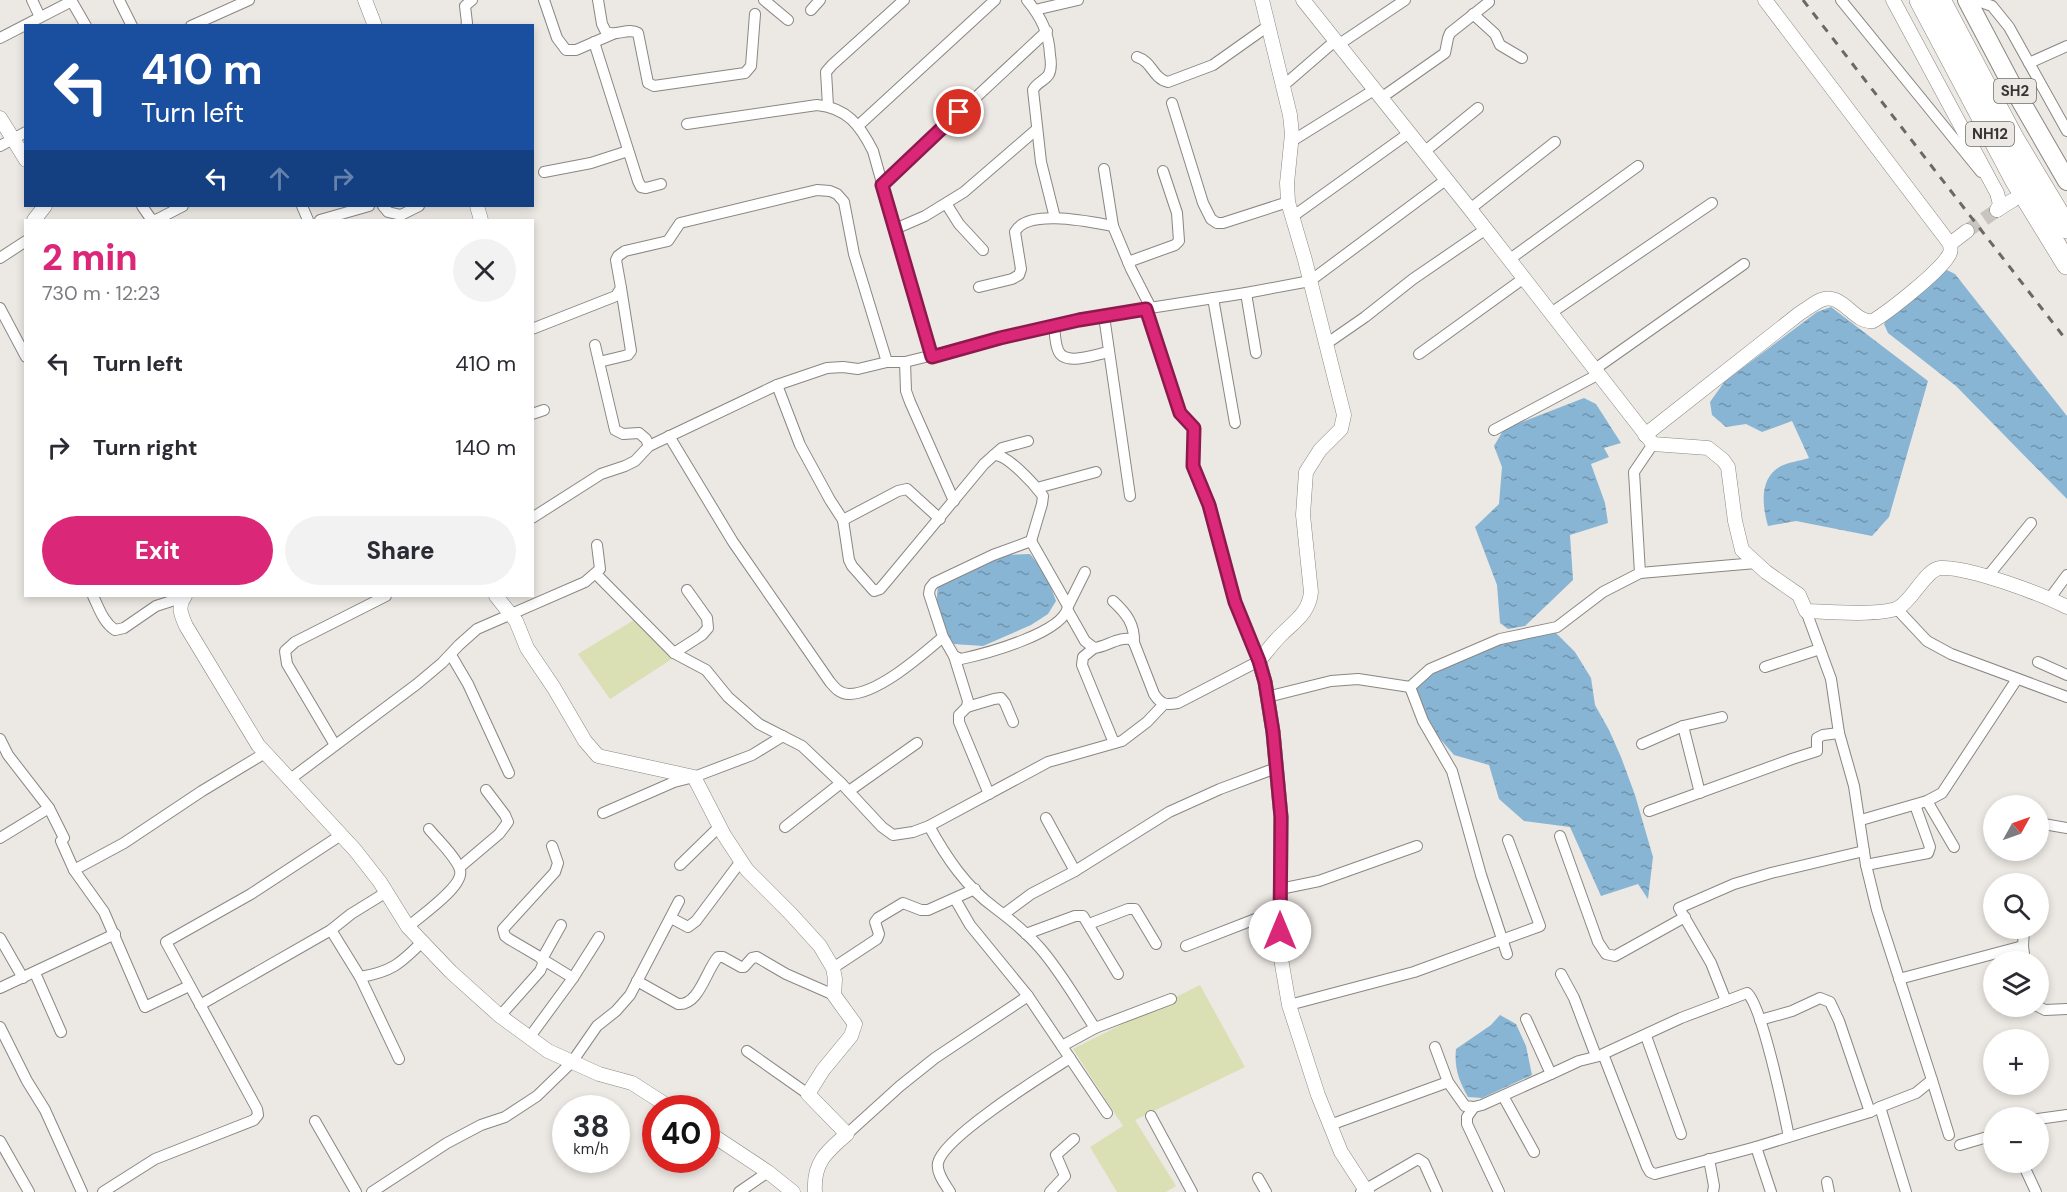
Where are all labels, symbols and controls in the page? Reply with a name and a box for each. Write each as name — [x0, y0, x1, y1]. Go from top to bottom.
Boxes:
text: 410 m — [141, 42, 263, 97]
icon: left — [42, 48, 120, 126]
road number: SH2 — [1994, 79, 2036, 103]
pin — [933, 86, 984, 137]
text: Turn left — [141, 95, 244, 130]
icon: arrive — [942, 95, 975, 128]
road number: NH12 — [1966, 122, 2014, 146]
icon: left — [200, 162, 233, 195]
icon: ahead — [263, 162, 296, 195]
icon: right — [326, 162, 359, 195]
text: 2 min — [42, 234, 138, 281]
button: close — [453, 239, 516, 302]
text: 730 m · 12:23 — [42, 280, 161, 306]
icon: left — [42, 347, 75, 380]
text: Turn left — [93, 349, 183, 378]
text: 410 m — [455, 349, 516, 378]
icon: right — [42, 431, 75, 464]
text: Turn right — [93, 433, 198, 462]
text: 140 m — [455, 433, 516, 462]
button: Exit — [42, 516, 273, 585]
button: Share — [285, 516, 516, 585]
north arrow — [1983, 795, 2049, 861]
map controls — [1983, 795, 2049, 1173]
button: search — [1983, 873, 2049, 939]
position arrow — [1248, 899, 1312, 963]
button: layers — [1983, 951, 2049, 1017]
button: + — [1983, 1029, 2049, 1095]
speed limit sign: 40 — [642, 1095, 720, 1173]
text: 38 — [572, 1107, 610, 1146]
button: − — [1983, 1107, 2049, 1173]
text: km/h — [573, 1139, 609, 1159]

